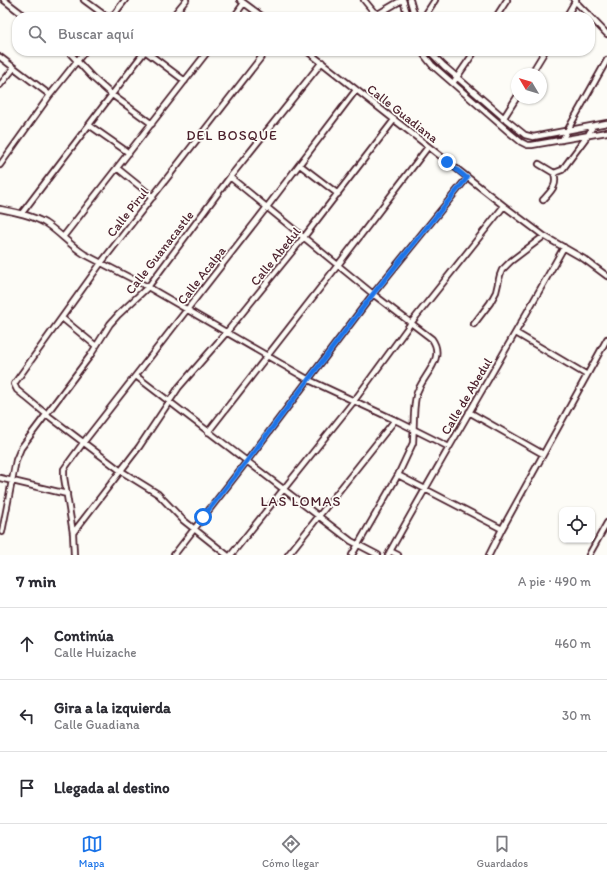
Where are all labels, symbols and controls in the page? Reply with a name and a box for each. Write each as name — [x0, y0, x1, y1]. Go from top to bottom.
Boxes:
search box — [12, 12, 595, 56]
icon: search — [26, 23, 48, 45]
text: Buscar aquí — [58, 25, 134, 43]
north arrow — [511, 68, 547, 104]
street label: Calle Guadiana — [364, 81, 441, 146]
district label: DEL BOSQUE — [186, 127, 278, 144]
route end — [438, 153, 456, 171]
street label: Calle Pirul — [104, 184, 151, 240]
street label: Calle Guanacastle — [122, 208, 197, 297]
street label: Calle Abedul — [247, 224, 304, 289]
street label: Calle Acalpa — [174, 243, 229, 307]
street label: Calle de Abedul — [438, 355, 495, 437]
district label: LAS LOMAS — [261, 493, 341, 510]
map controls — [559, 507, 595, 543]
button: locate — [559, 507, 595, 543]
route start — [194, 508, 212, 526]
text: 7 min — [16, 571, 56, 591]
text: A pie · 490 m — [518, 574, 591, 589]
text: Continúa — [54, 627, 114, 645]
icon: ahead — [16, 633, 38, 655]
text: 460 m — [554, 636, 591, 651]
text: Calle Huizache — [54, 645, 137, 660]
text: Gira a la izquierda — [54, 699, 171, 717]
icon: left — [16, 705, 38, 727]
text: 30 m — [562, 708, 591, 723]
text: Calle Guadiana — [54, 717, 140, 732]
icon: arrive — [16, 777, 38, 799]
text: Llegada al destino — [54, 779, 170, 797]
tab: Mapa — [79, 833, 104, 870]
tab: Cómo llegar — [262, 833, 319, 870]
tab: Guardados — [477, 833, 528, 870]

